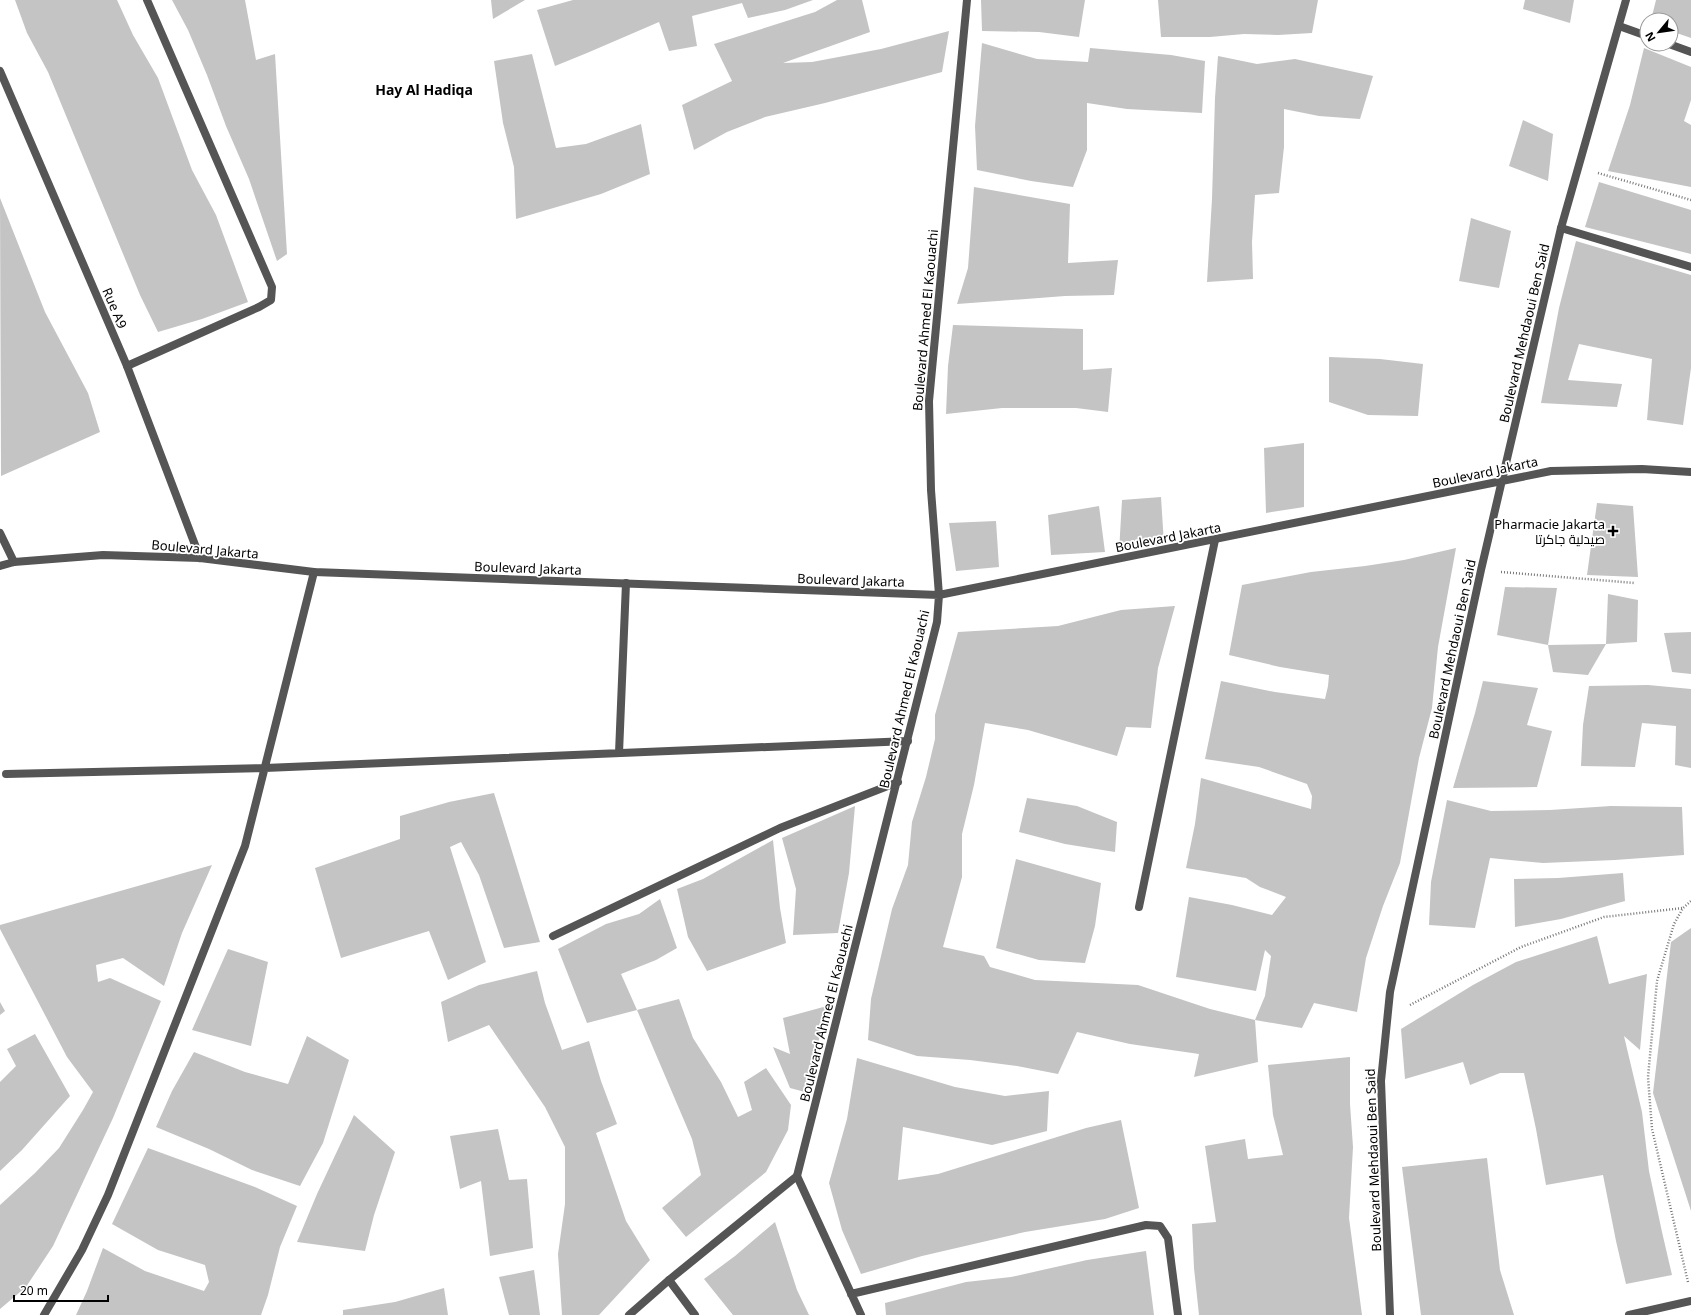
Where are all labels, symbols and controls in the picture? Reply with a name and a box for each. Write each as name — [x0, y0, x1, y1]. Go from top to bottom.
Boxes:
north arrow — [1639, 12, 1679, 52]
text: N — [1641, 30, 1659, 45]
district label: Hay Al Hadiqa — [375, 80, 473, 99]
street label: Boulevard Ahmed El Kaouachi — [908, 228, 942, 412]
street label: Boulevard Mehdaoui Ben Said — [1495, 242, 1553, 424]
street label: Rue A9 — [98, 285, 132, 331]
street label: Boulevard Jakarta — [1431, 452, 1539, 492]
place label: Pharmacie Jakarta صيدلية جاكرتا — [1494, 515, 1605, 548]
street label: Boulevard Jakarta — [1113, 518, 1223, 556]
marker: Pharmacie Jakarta صيدلية جاكرتا — [1608, 526, 1618, 536]
street label: Boulevard Jakarta — [151, 535, 259, 563]
street label: Boulevard Jakarta — [474, 557, 582, 579]
street label: Boulevard Mehdaoui Ben Said — [1424, 558, 1480, 740]
street label: Boulevard Jakarta — [797, 569, 905, 591]
street label: Boulevard Ahmed El Kaouachi — [875, 608, 933, 790]
street label: Boulevard Ahmed El Kaouachi — [795, 922, 857, 1104]
street label: Boulevard Mehdaoui Ben Said — [1361, 1068, 1385, 1252]
scale bar — [14, 1277, 108, 1303]
text: 20 m — [20, 1282, 48, 1299]

